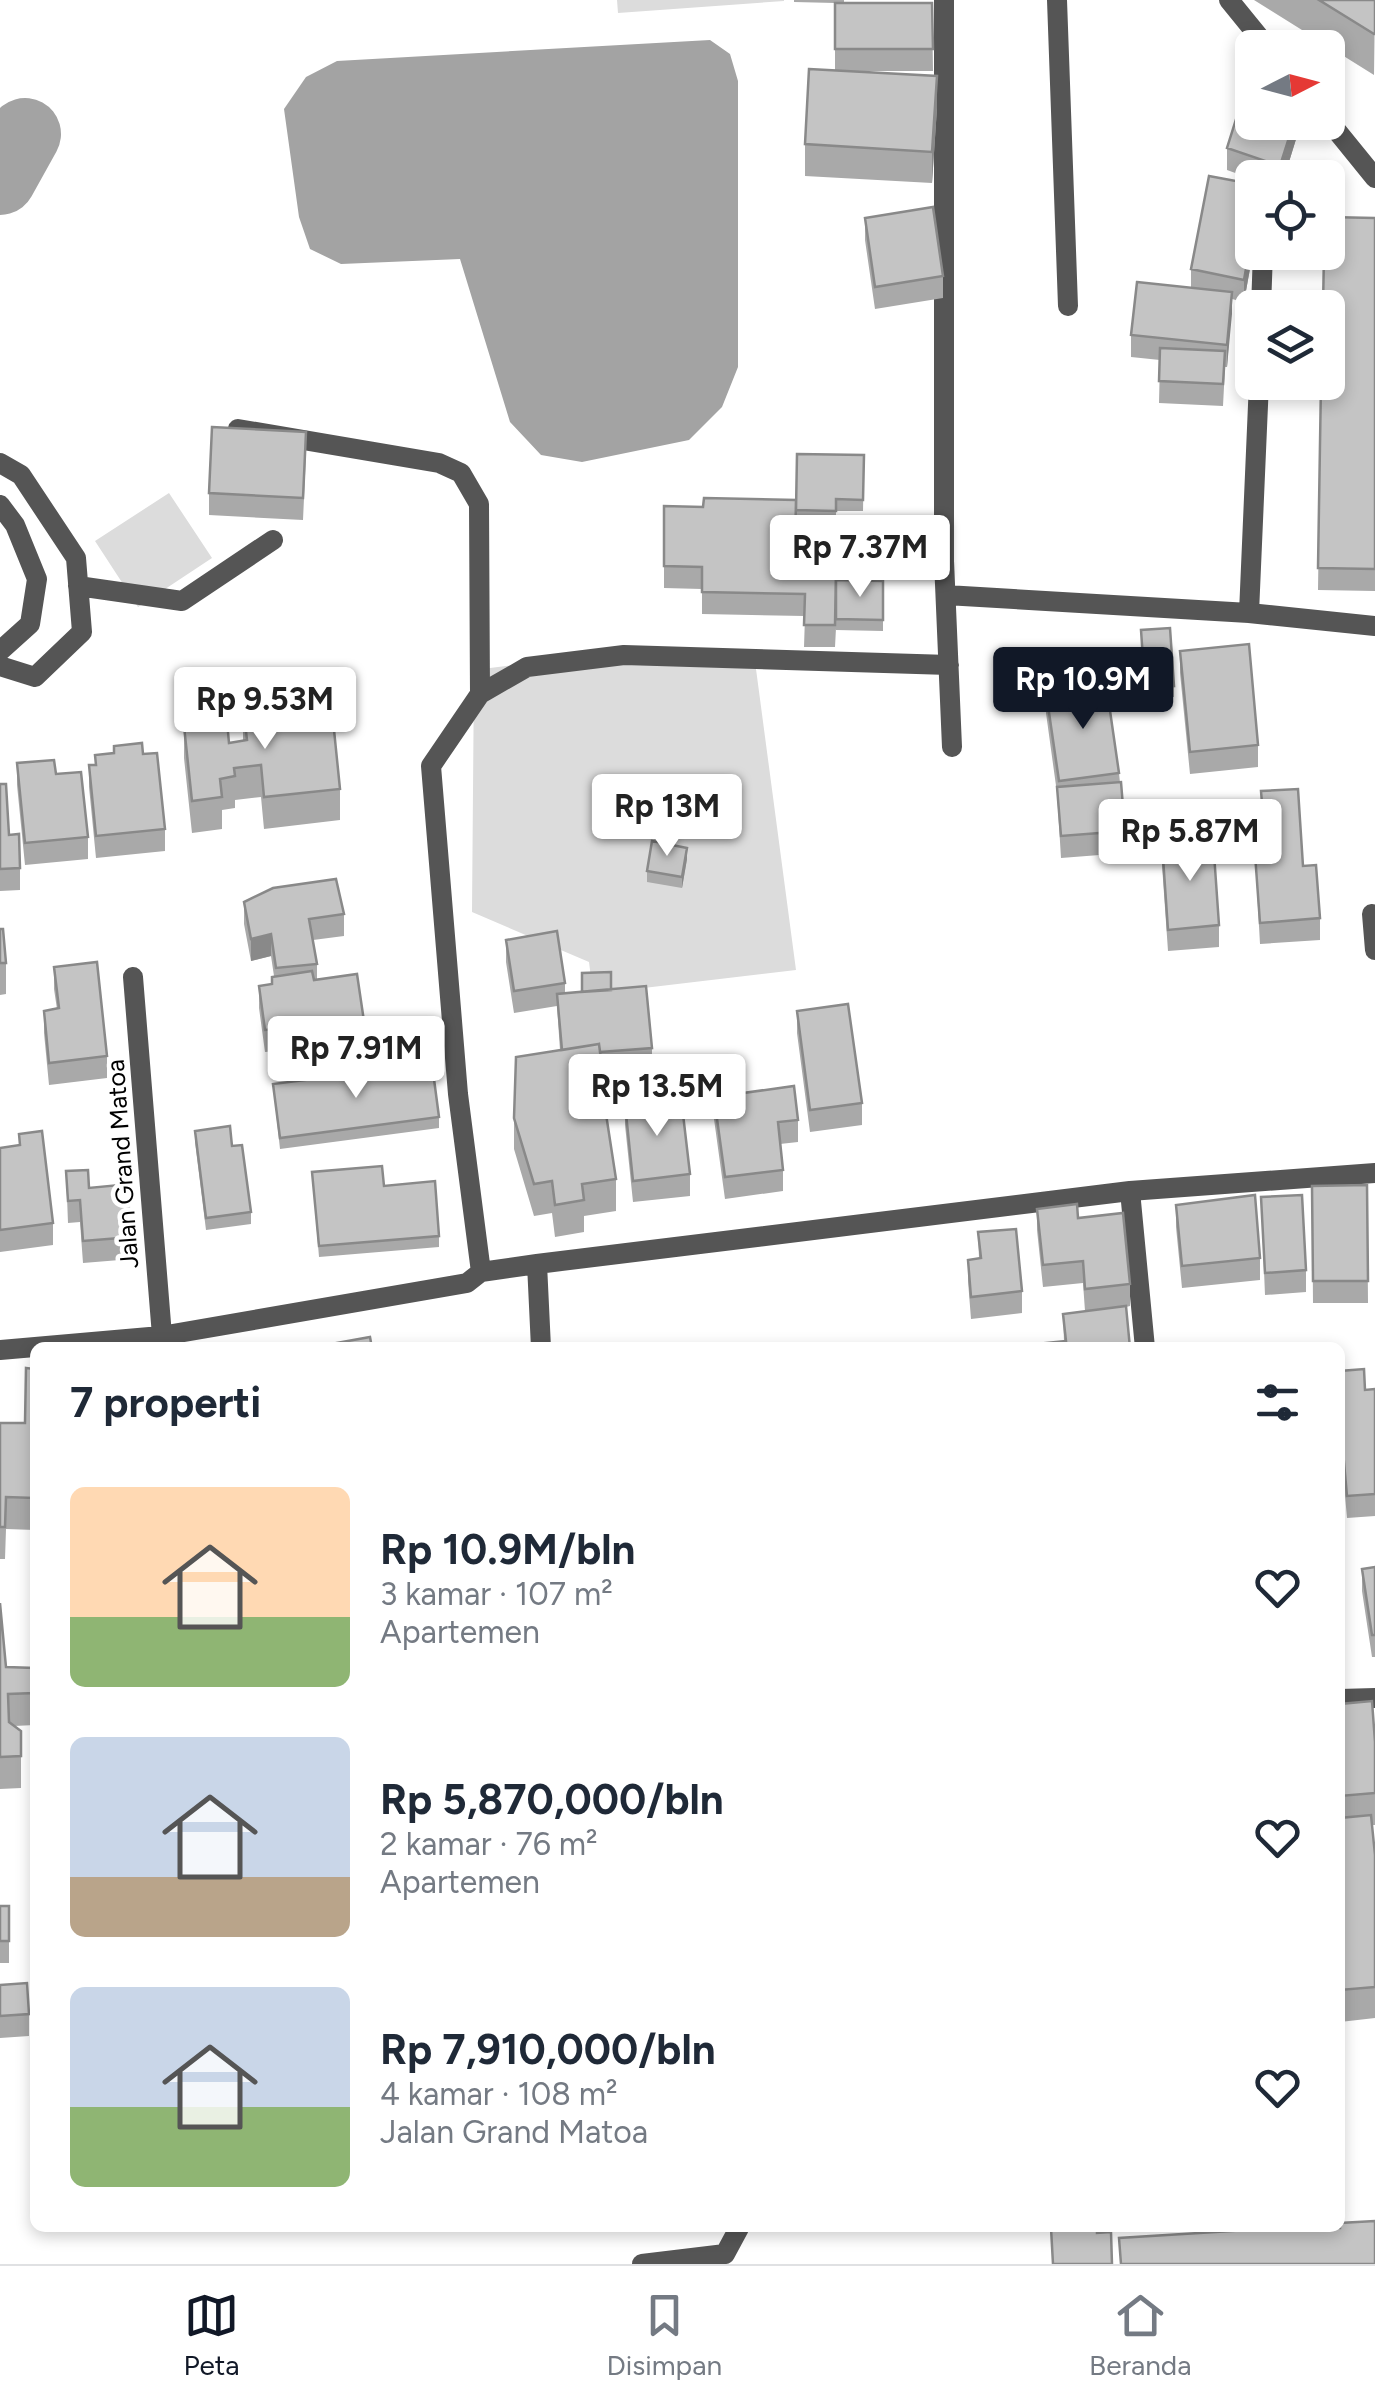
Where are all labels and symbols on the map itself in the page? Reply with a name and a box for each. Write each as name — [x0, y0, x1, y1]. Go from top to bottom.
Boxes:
north arrow — [1235, 30, 1345, 140]
pin: Rp 7.37M — [757, 515, 963, 600]
pin: Rp 10.9M — [980, 647, 1186, 732]
pin: Rp 9.53M — [162, 667, 368, 752]
pin: Rp 13M — [586, 774, 748, 859]
pin: Rp 5.87M — [1087, 799, 1293, 884]
pin: Rp 7.91M — [253, 1016, 459, 1101]
pin: Rp 13.5M — [554, 1054, 760, 1139]
street label: Jalan Grand Matoa — [100, 1058, 144, 1270]

